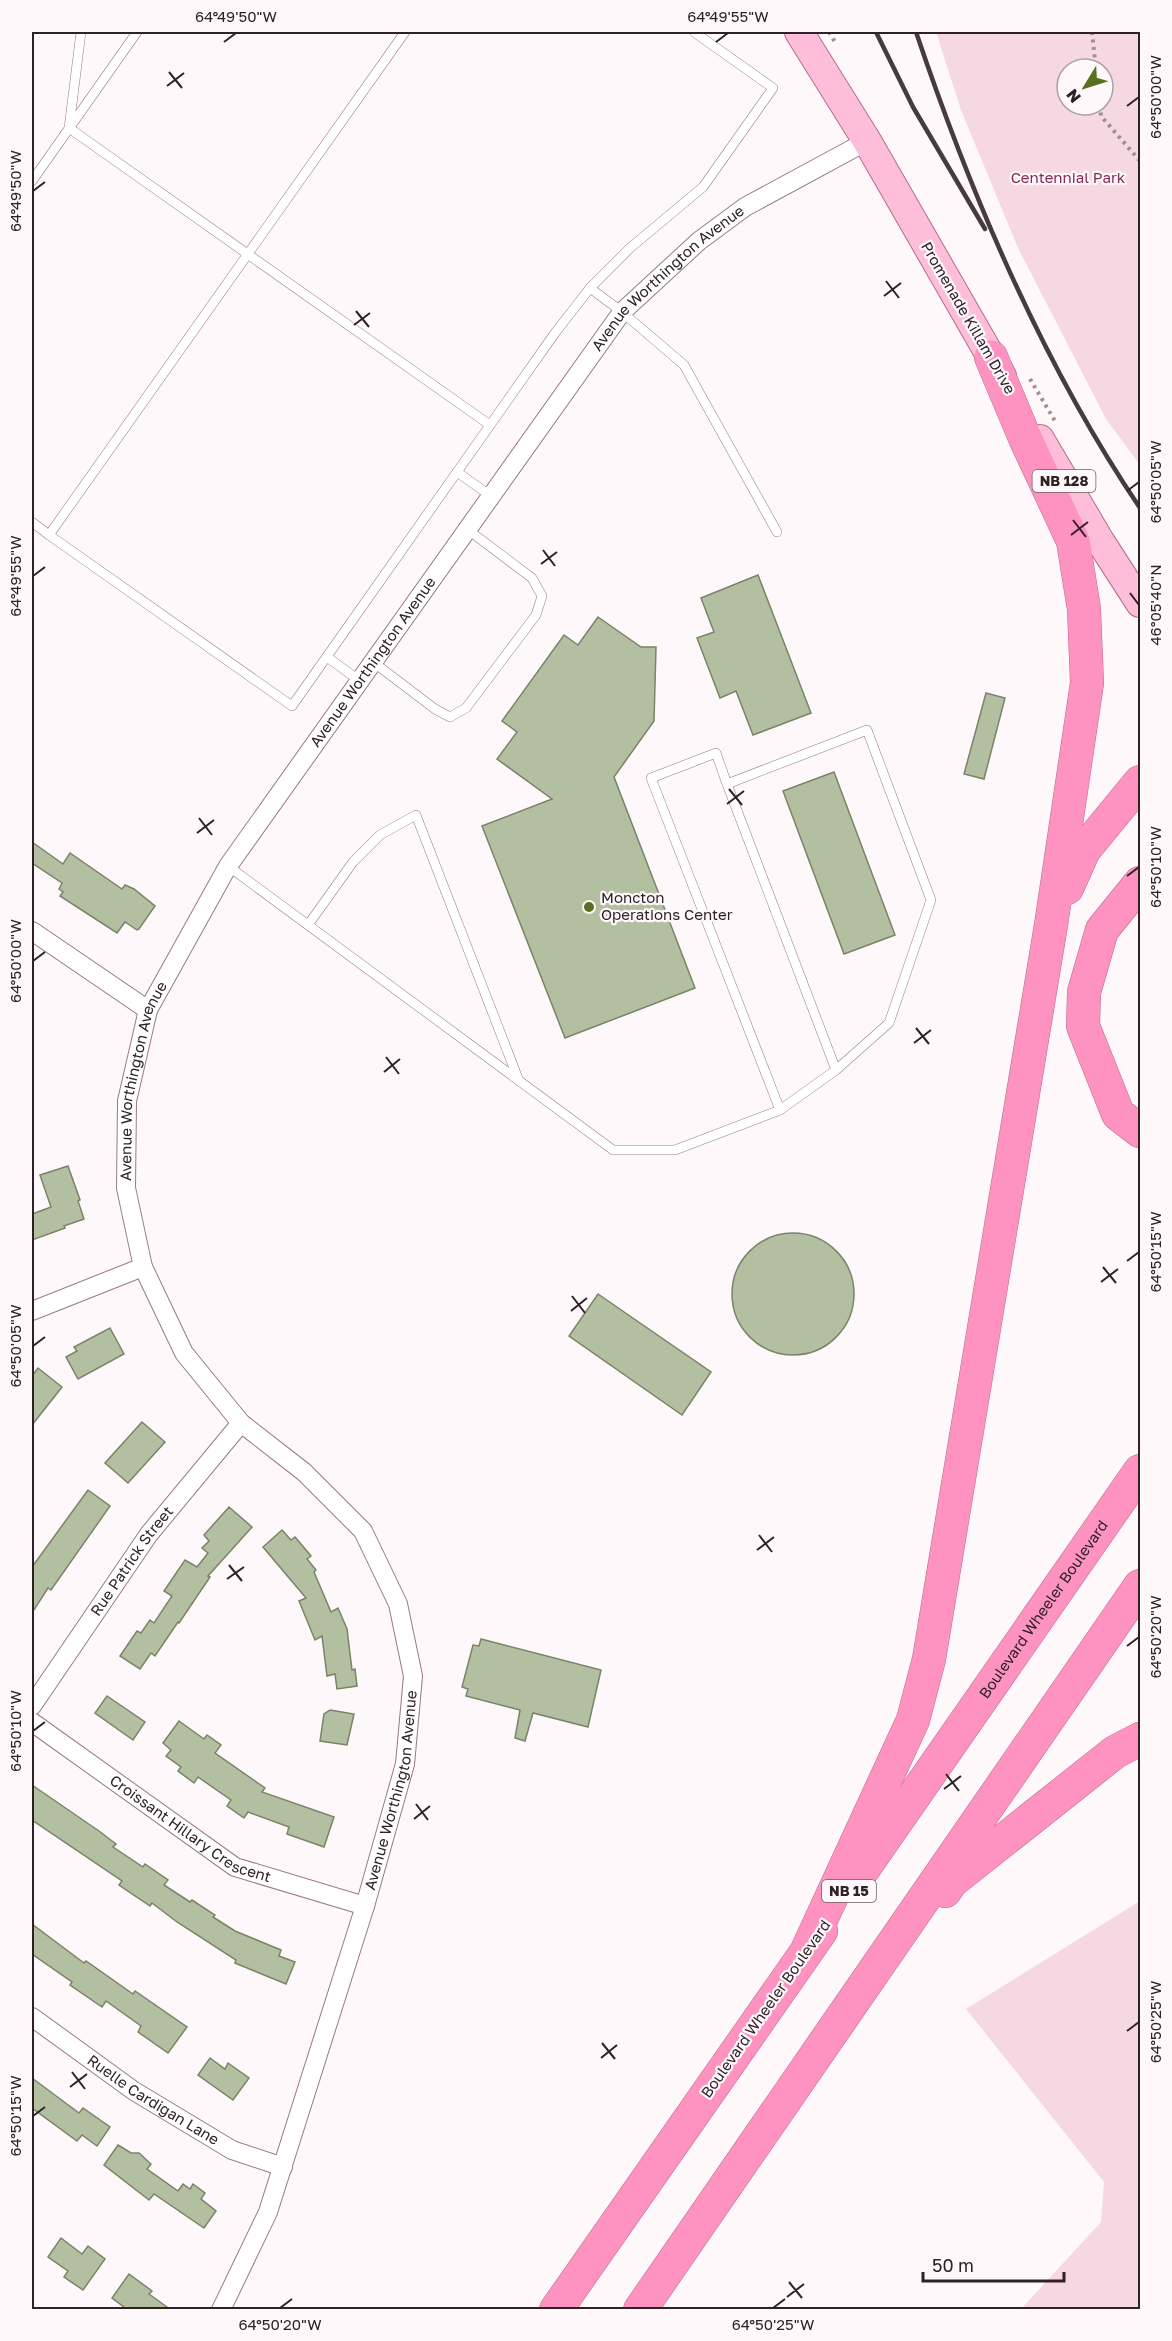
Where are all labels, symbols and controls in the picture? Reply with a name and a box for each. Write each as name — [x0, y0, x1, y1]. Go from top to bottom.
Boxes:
text: 64°49'50"W — [195, 7, 277, 25]
text: 64°49'55"W — [687, 7, 769, 25]
text: 64°50'00"W — [1146, 55, 1164, 139]
north arrow — [1055, 57, 1115, 117]
text: N — [1062, 85, 1085, 107]
text: 64°49'50"W — [6, 150, 24, 232]
park label: Centennial Park — [1011, 168, 1126, 186]
street label: Avenue Worthington Avenue — [587, 201, 747, 354]
street label: Promenade Killam Drive — [918, 238, 1020, 397]
text: 64°50'05"W — [1146, 440, 1164, 524]
road number: NB 128 — [1032, 470, 1096, 492]
text: 64°49'55"W — [6, 535, 24, 617]
text: 46°05'40"N — [1146, 564, 1164, 646]
street label: Avenue Worthington Avenue — [306, 573, 439, 750]
text: 64°50'10"W — [1146, 826, 1164, 908]
place label: Moncton Operations Center — [601, 888, 733, 923]
marker: Moncton Operations Center — [582, 900, 596, 914]
text: 64°50'00"W — [6, 919, 24, 1003]
street label: Avenue Worthington Avenue — [116, 978, 170, 1181]
text: 64°50'15"W — [1146, 1211, 1164, 1293]
text: 64°50'05"W — [6, 1304, 24, 1388]
street label: Rue Patrick Street — [86, 1502, 176, 1619]
street label: Boulevard Wheeler Boulevard — [975, 1516, 1111, 1702]
text: 64°50'20"W — [1146, 1595, 1164, 1679]
street label: Avenue Worthington Avenue — [360, 1689, 420, 1892]
text: 64°50'10"W — [6, 1690, 24, 1772]
street label: Croissant Hillary Crescent — [107, 1771, 273, 1885]
road number: NB 15 — [822, 1880, 876, 1902]
street label: Boulevard Wheeler Boulevard — [697, 1916, 834, 2101]
text: 64°50'25"W — [1146, 1981, 1164, 2063]
street label: Ruelle Cardigan Lane — [84, 2050, 223, 2148]
text: 64°50'15"W — [6, 2075, 24, 2157]
scale bar — [923, 2245, 1064, 2283]
text: 50 m — [932, 2254, 974, 2276]
text: 64°50'20"W — [238, 2315, 322, 2333]
text: 64°50'25"W — [732, 2315, 814, 2333]

